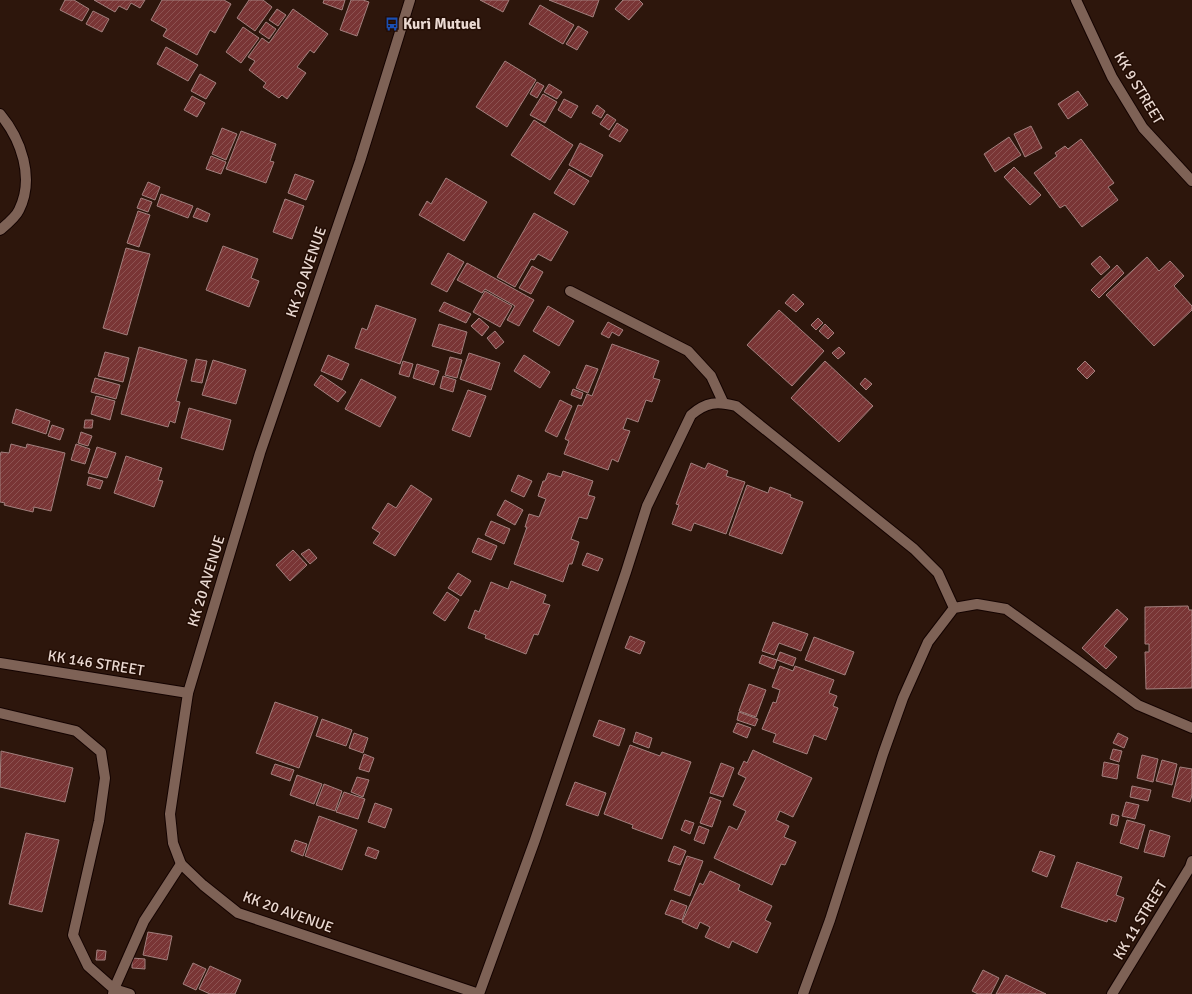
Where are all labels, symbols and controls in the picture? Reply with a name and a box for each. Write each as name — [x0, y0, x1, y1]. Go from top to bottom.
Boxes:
place label: Kuri Mutuel — [403, 15, 481, 33]
bus stop icon: Kuri Mutuel — [384, 16, 400, 32]
street label: KK 9 STREET — [1110, 49, 1168, 128]
street label: KK 20 AVENUE — [282, 224, 330, 320]
street label: KK 20 AVENUE — [184, 533, 228, 629]
street label: KK 146 STREET — [46, 646, 146, 680]
street label: KK 11 STREET — [1109, 877, 1171, 963]
street label: KK 20 AVENUE — [240, 887, 336, 937]

